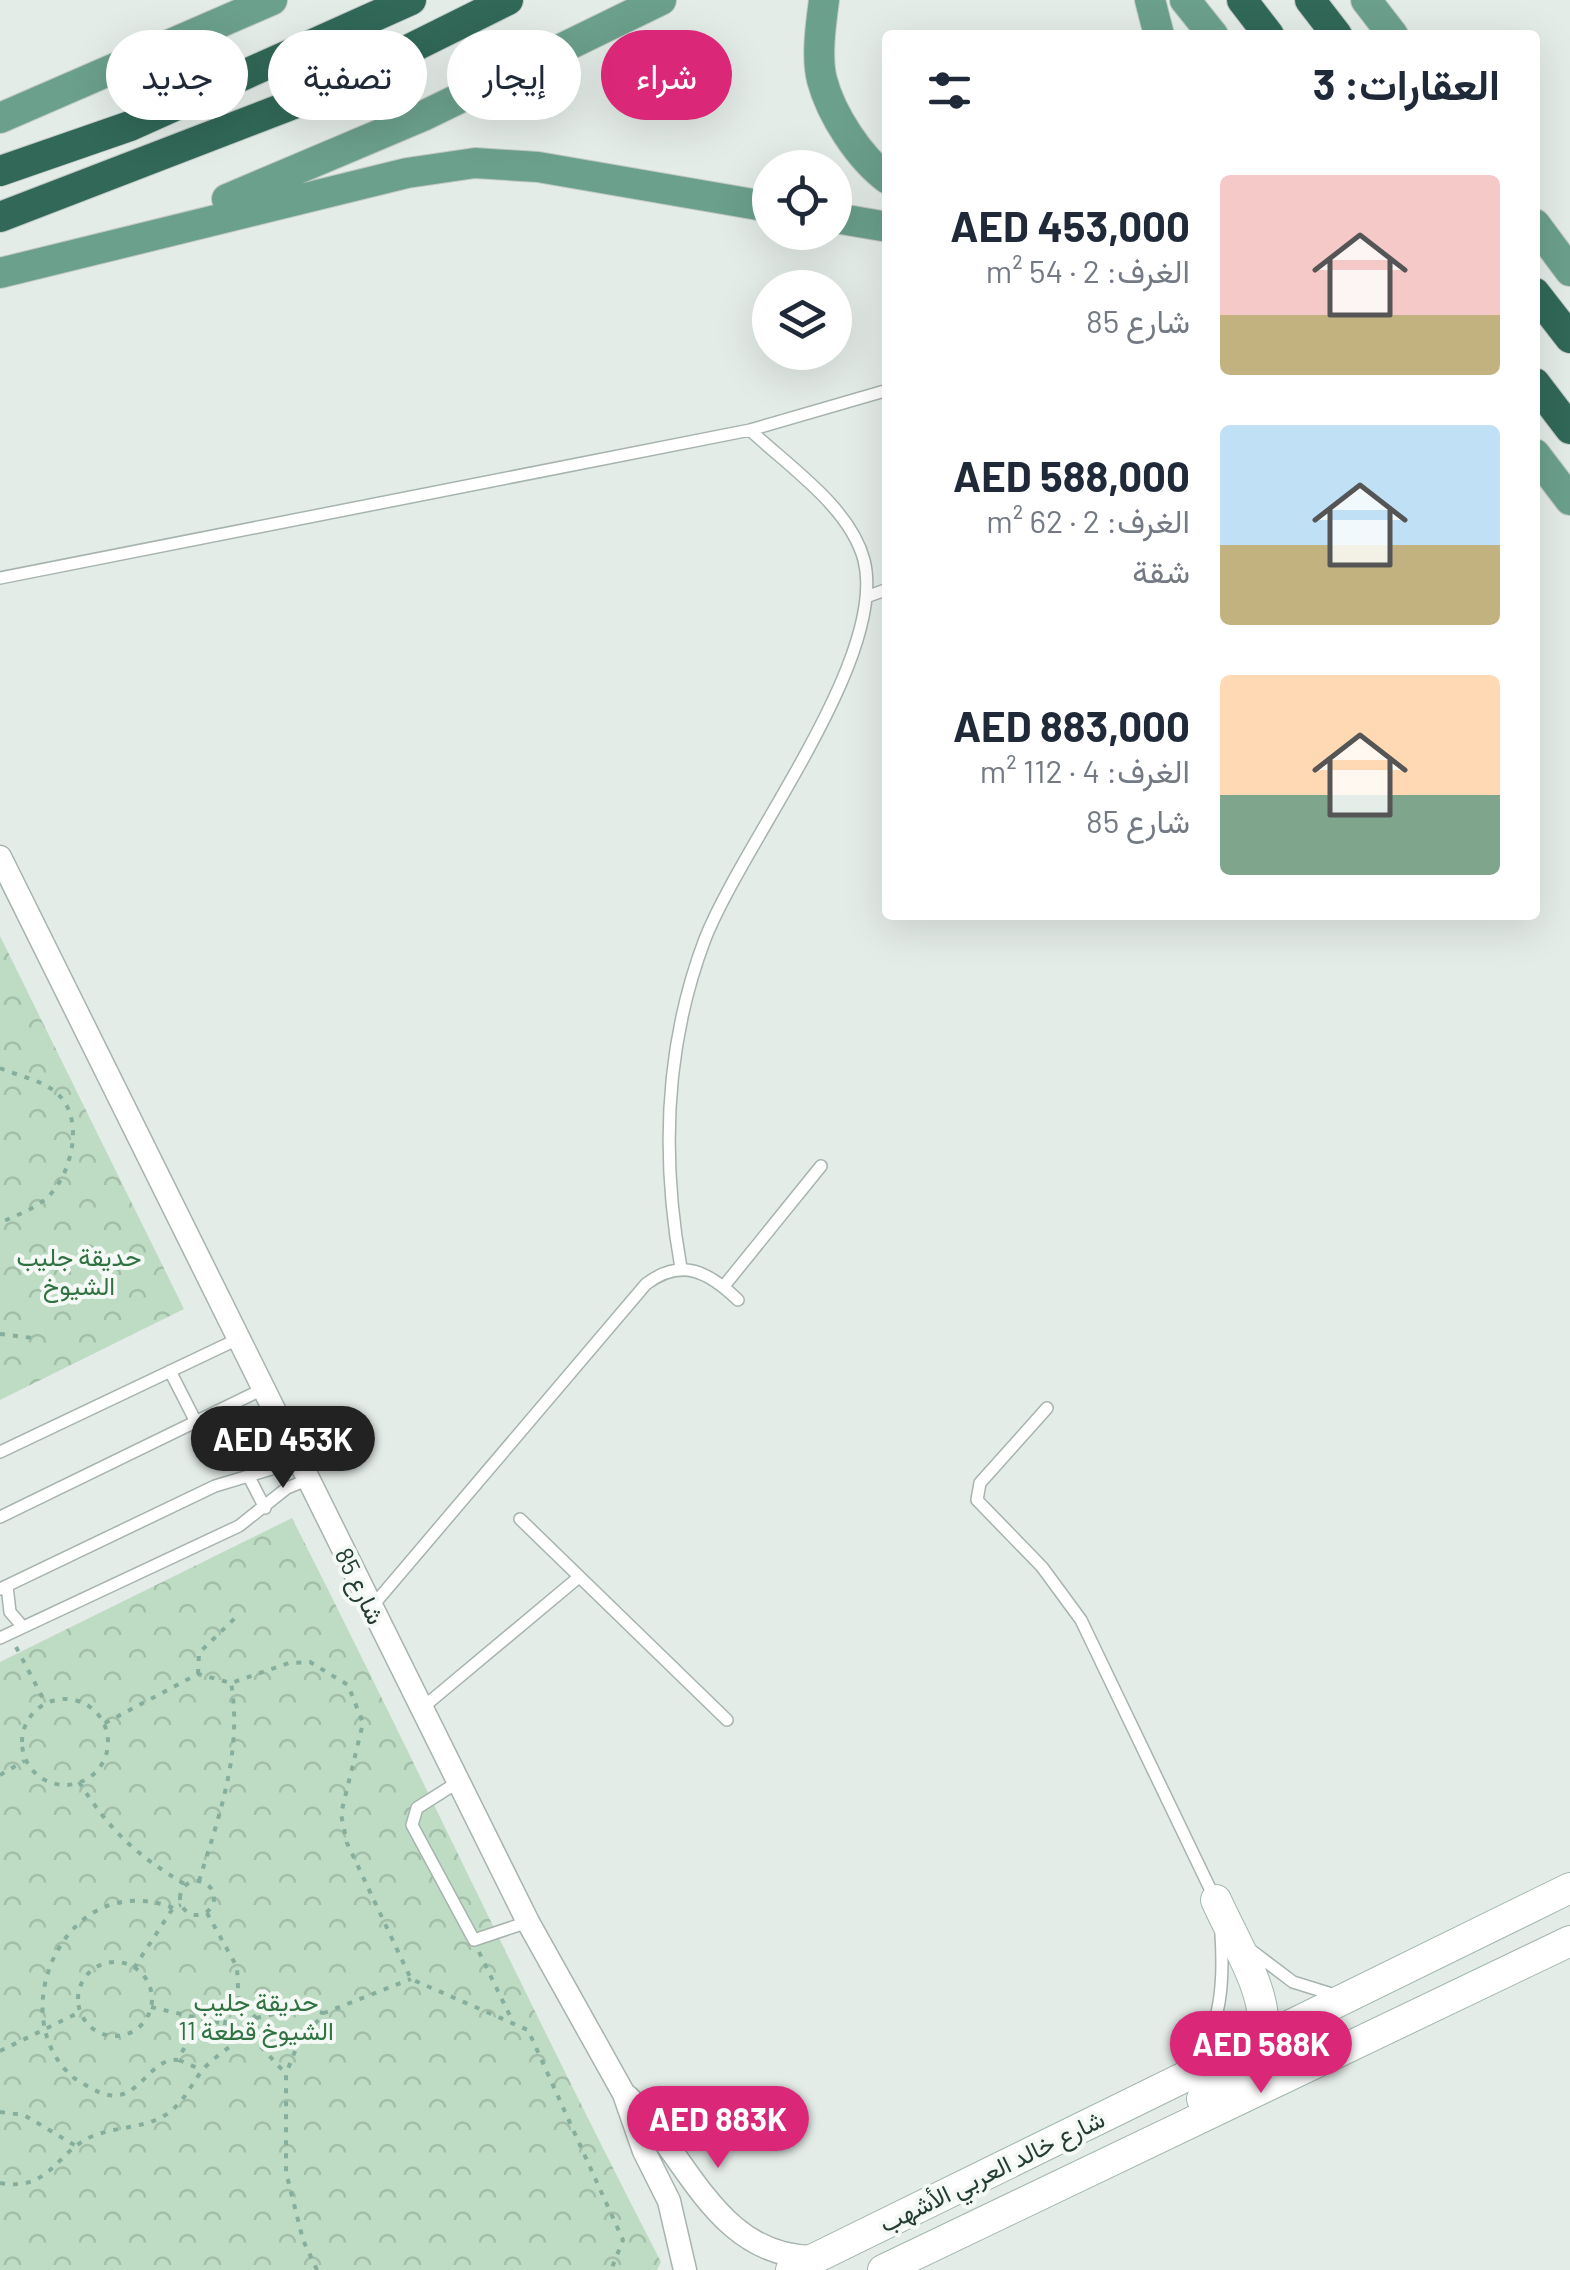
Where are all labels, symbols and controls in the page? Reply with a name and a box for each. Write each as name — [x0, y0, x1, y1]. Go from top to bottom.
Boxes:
chip: جديد — [106, 30, 248, 120]
chip: تصفية — [268, 30, 427, 120]
chip: إيجار — [447, 30, 581, 120]
chip: شراء — [601, 30, 732, 120]
text: العقارات: 3 — [1313, 58, 1500, 108]
icon: filters — [922, 63, 977, 118]
map controls — [752, 150, 852, 370]
button: locate — [752, 150, 852, 250]
text: AED 453,000 — [950, 200, 1190, 250]
icon: home — [1300, 215, 1420, 335]
text: الغرف: 2 · 54 m² — [986, 251, 1190, 289]
button: layers — [752, 270, 852, 370]
text: شارع 85 — [1086, 301, 1190, 339]
text: AED 588,000 — [953, 450, 1190, 500]
icon: home — [1300, 465, 1420, 585]
text: الغرف: 2 · 62 m² — [986, 501, 1190, 539]
text: شقة — [1132, 551, 1190, 589]
text: AED 883,000 — [953, 700, 1190, 750]
icon: home — [1300, 715, 1420, 835]
text: الغرف: 4 · 112 m² — [980, 751, 1190, 789]
text: شارع 85 — [1086, 801, 1190, 839]
park label: حديقة جليب الشيوخ — [16, 1241, 142, 1303]
pin: AED 453K — [180, 1406, 386, 1491]
text: AED 453K — [213, 1419, 353, 1457]
street label: شارع 85 — [327, 1543, 392, 1630]
park label: حديقة جليب الشيوخ قطعة 11 — [178, 1986, 334, 2048]
pin: AED 588K — [1158, 2011, 1364, 2096]
text: AED 588K — [1192, 2024, 1330, 2062]
pin: AED 883K — [615, 2086, 821, 2171]
text: AED 883K — [649, 2099, 787, 2137]
street label: شارع خالد العربي الأشهب — [874, 2103, 1112, 2244]

